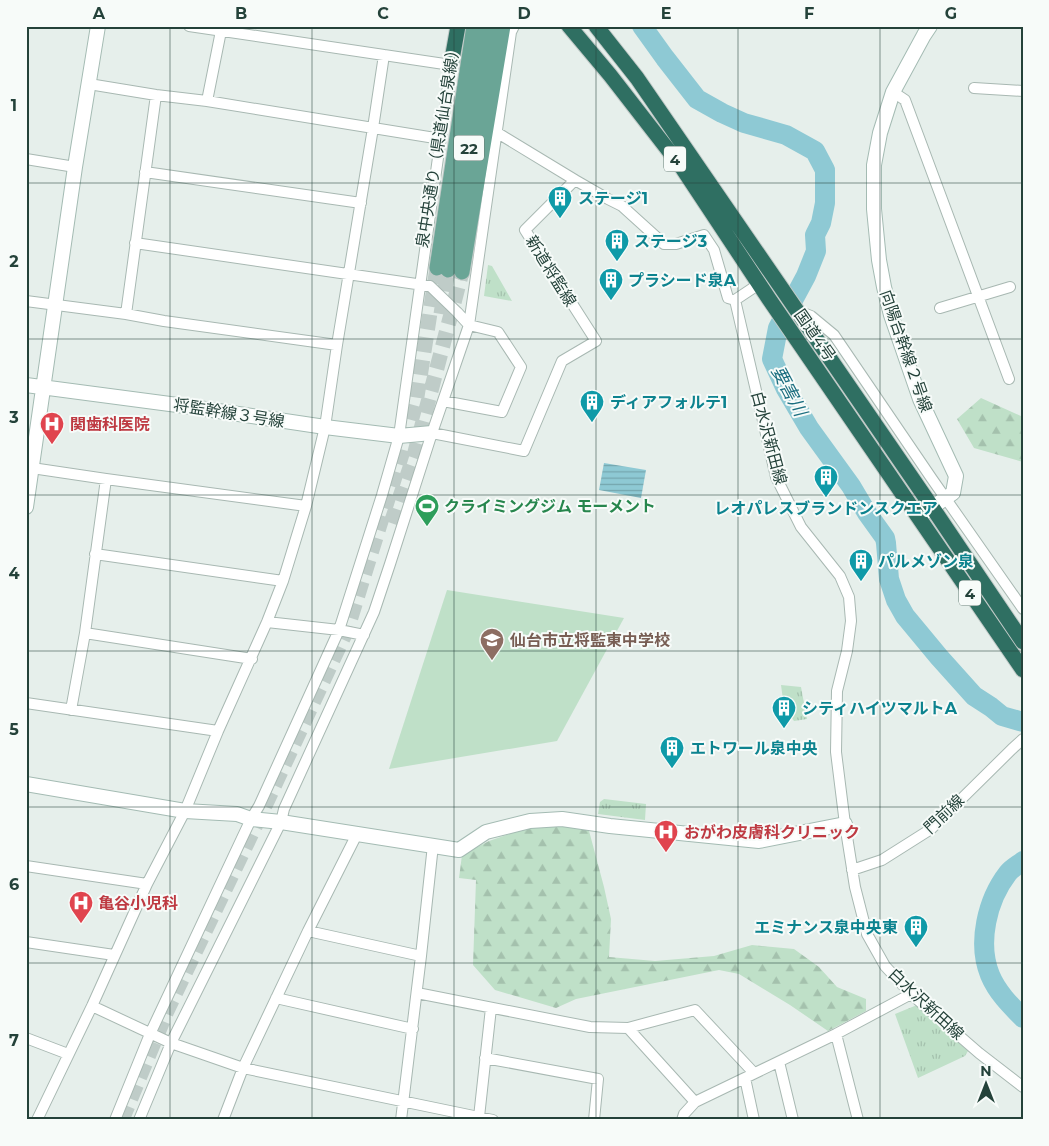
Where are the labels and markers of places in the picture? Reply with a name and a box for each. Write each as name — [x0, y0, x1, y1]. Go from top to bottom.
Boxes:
building icon: ステージ1 — [547, 185, 573, 219]
place label: ステージ1 — [578, 189, 648, 208]
building icon: ステージ3 — [604, 228, 630, 262]
place label: ステージ3 — [634, 232, 707, 251]
building icon: プラシード泉A — [598, 267, 624, 301]
place label: プラシード泉A — [628, 271, 737, 290]
building icon: ディアフォルテ1 — [579, 389, 605, 423]
place label: ディアフォルテ1 — [610, 393, 727, 412]
hospital icon: 関歯科医院 — [39, 411, 65, 445]
place label: 関歯科医院 — [70, 415, 150, 434]
building icon: レオパレスブランドンスクエア — [813, 464, 839, 498]
sports icon: クライミングジム モーメント — [414, 493, 440, 527]
place label: クライミングジム モーメント — [444, 497, 656, 516]
place label: レオパレスブランドンスクエア — [714, 499, 938, 518]
building icon: パルメゾン泉 — [848, 548, 874, 582]
place label: パルメゾン泉 — [878, 552, 974, 571]
school or university icon: 仙台市立将監東中学校 — [479, 627, 505, 661]
place label: 仙台市立将監東中学校 — [509, 631, 670, 650]
building icon: シティハイツマルトA — [771, 695, 797, 729]
place label: シティハイツマルトA — [802, 699, 958, 718]
building icon: エトワール泉中央 — [659, 735, 685, 769]
place label: エトワール泉中央 — [690, 739, 818, 758]
hospital icon: おがわ皮膚科クリニック — [653, 819, 679, 853]
place label: おがわ皮膚科クリニック — [684, 823, 860, 842]
hospital icon: 亀谷小児科 — [68, 890, 94, 924]
place label: 亀谷小児科 — [98, 894, 178, 913]
building icon: エミナンス泉中央東 — [903, 914, 929, 948]
place label: エミナンス泉中央東 — [754, 918, 898, 937]

